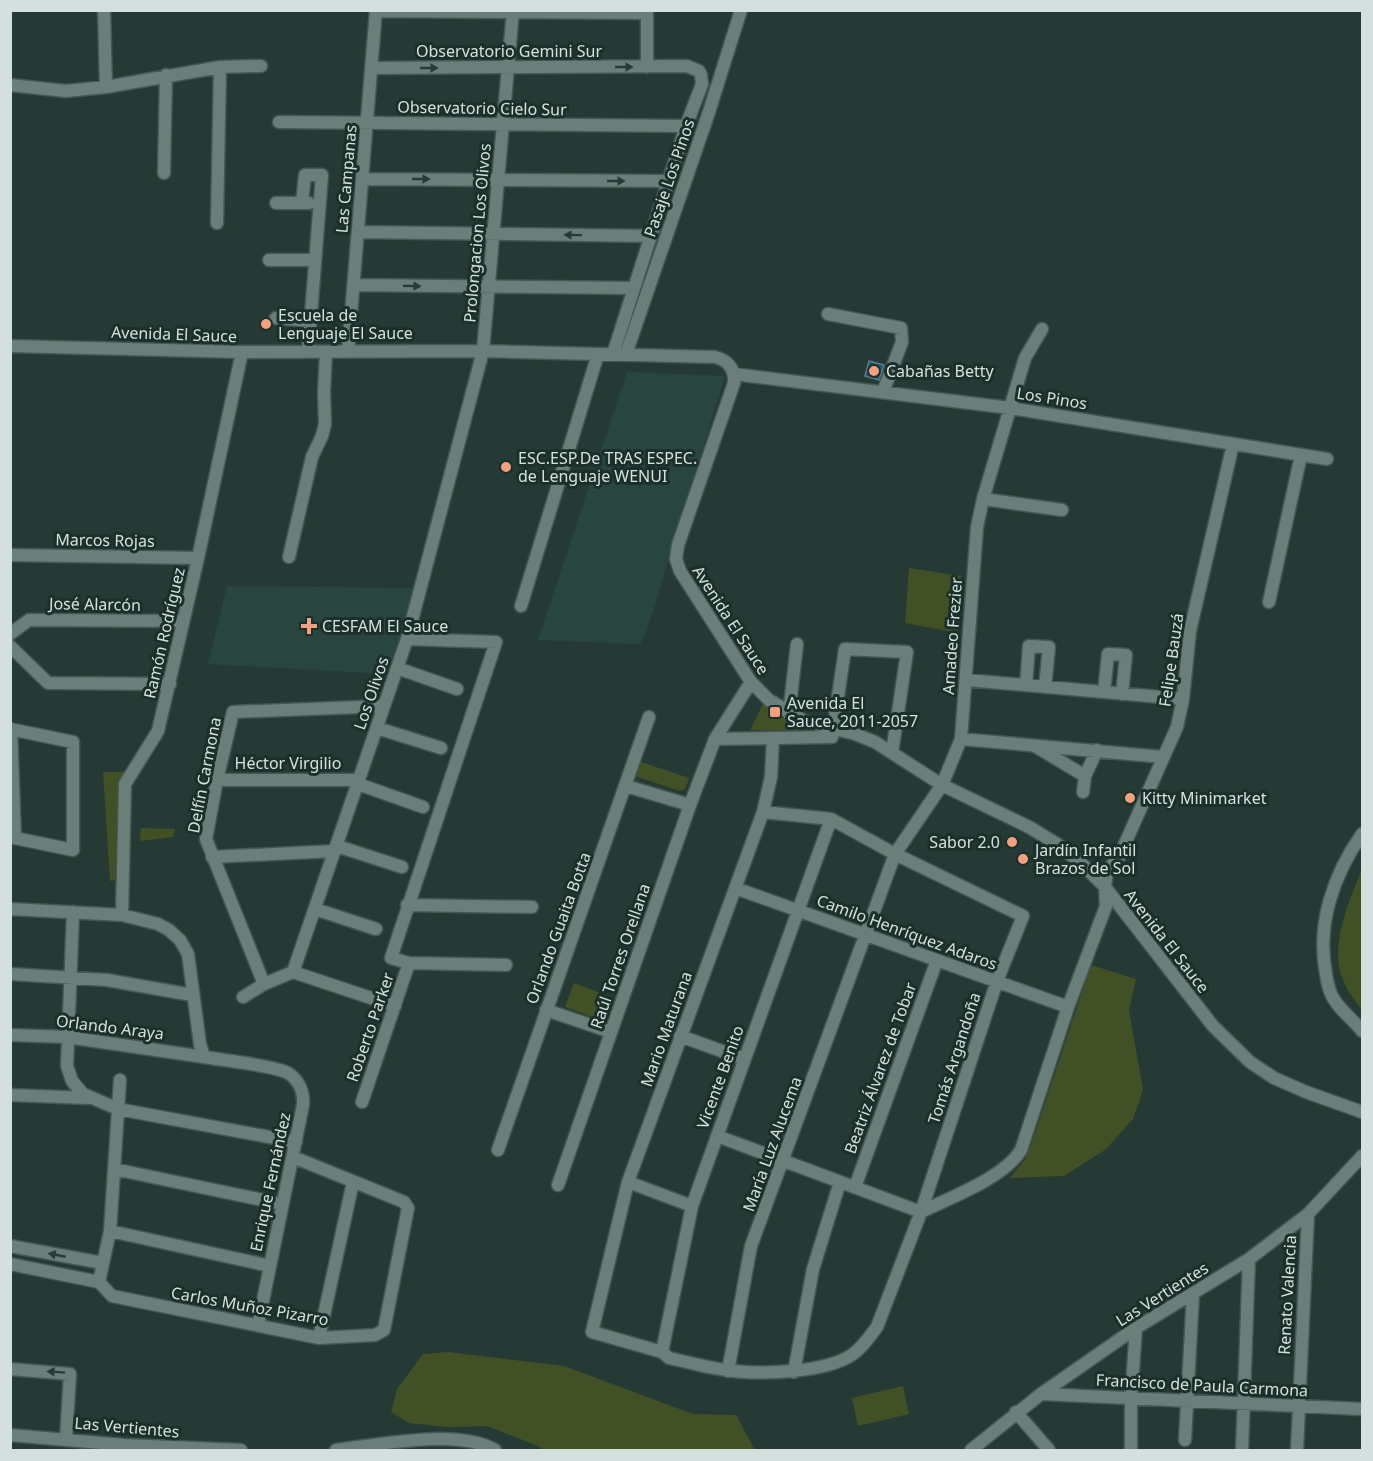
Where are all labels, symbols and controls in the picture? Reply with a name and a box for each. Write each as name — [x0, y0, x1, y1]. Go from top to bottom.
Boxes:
street label: Observatorio Gemini Sur — [416, 40, 602, 62]
one-way arrow — [615, 62, 634, 72]
one-way arrow — [420, 63, 439, 73]
street label: Observatorio Cielo Sur — [397, 96, 567, 120]
street label: Pasaje Los Pinos — [638, 116, 700, 240]
street label: Las Campanas — [330, 124, 362, 234]
street label: Prolongacion Los Olivos — [458, 142, 496, 324]
one-way arrow — [411, 174, 430, 184]
one-way arrow — [606, 176, 625, 186]
one-way arrow — [563, 230, 582, 240]
one-way arrow — [403, 281, 422, 290]
place label: Escuela de Lenguaje El Sauce — [278, 304, 413, 344]
marker: Escuela de Lenguaje El Sauce — [259, 317, 273, 331]
street label: Avenida El Sauce — [111, 321, 237, 347]
place label: Cabañas Betty — [886, 360, 995, 382]
marker: Cabañas Betty — [867, 364, 881, 378]
street label: Los Pinos — [1015, 382, 1089, 414]
place label: ESC.ESP.De TRAS ESPEC. de Lenguaje WENUI — [518, 447, 697, 487]
marker: ESC.ESP.De TRAS ESPEC. de Lenguaje WENUI — [499, 460, 513, 474]
street label: Marcos Rojas — [55, 528, 155, 552]
street label: Avenida El Sauce — [687, 561, 775, 679]
street label: Ramón Rodríguez — [138, 565, 190, 701]
street label: Amadeo Frezier — [937, 576, 967, 695]
street label: José Alarcón — [47, 592, 141, 616]
street label: Felipe Bauzá — [1154, 612, 1188, 708]
place label: CESFAM El Sauce — [322, 615, 448, 637]
marker: CESFAM El Sauce — [300, 617, 318, 635]
street label: Los Olivos — [348, 653, 394, 733]
place label: Avenida El Sauce, 2011-2057 — [787, 692, 918, 732]
marker: Avenida El Sauce, 2011-2057 — [768, 705, 782, 719]
street label: Delfín Carmona — [182, 715, 226, 835]
street label: Héctor Virgilio — [235, 752, 341, 774]
place label: Kitty Minimarket — [1142, 787, 1267, 809]
marker: Kitty Minimarket — [1123, 791, 1137, 805]
place label: Sabor 2.0 — [929, 831, 1000, 853]
marker: Sabor 2.0 — [1005, 835, 1019, 849]
place label: Jardín Infantil Brazos de Sol — [1033, 839, 1136, 879]
street label: Orlando Guaita Botta — [520, 849, 596, 1007]
marker: Jardín Infantil Brazos de Sol — [1016, 852, 1030, 866]
street label: Raúl Torres Orellana — [585, 880, 655, 1032]
street label: Avenida El Sauce — [1120, 885, 1214, 997]
street label: Camilo Henríquez Adaros — [814, 889, 1000, 975]
street label: Mario Maturana — [635, 968, 697, 1090]
street label: Roberto Parker — [341, 969, 399, 1085]
street label: Beatriz Álvarez de Tobar — [839, 979, 921, 1157]
street label: Tomás Argandoña — [922, 989, 986, 1127]
street label: Orlando Araya — [55, 1009, 165, 1045]
street label: Vicente Benito — [691, 1022, 749, 1132]
street label: María Luz Alucema — [737, 1073, 807, 1215]
street label: Enrique Fernández — [245, 1111, 295, 1253]
street label: Renato Valencia — [1273, 1235, 1301, 1355]
one-way arrow — [47, 1250, 66, 1259]
street label: Las Vertientes — [1111, 1257, 1213, 1331]
street label: Carlos Muñoz Pizarro — [169, 1281, 331, 1331]
one-way arrow — [46, 1367, 65, 1377]
street label: Francisco de Paula Carmona — [1095, 1368, 1309, 1402]
street label: Las Vertientes — [74, 1411, 180, 1443]

